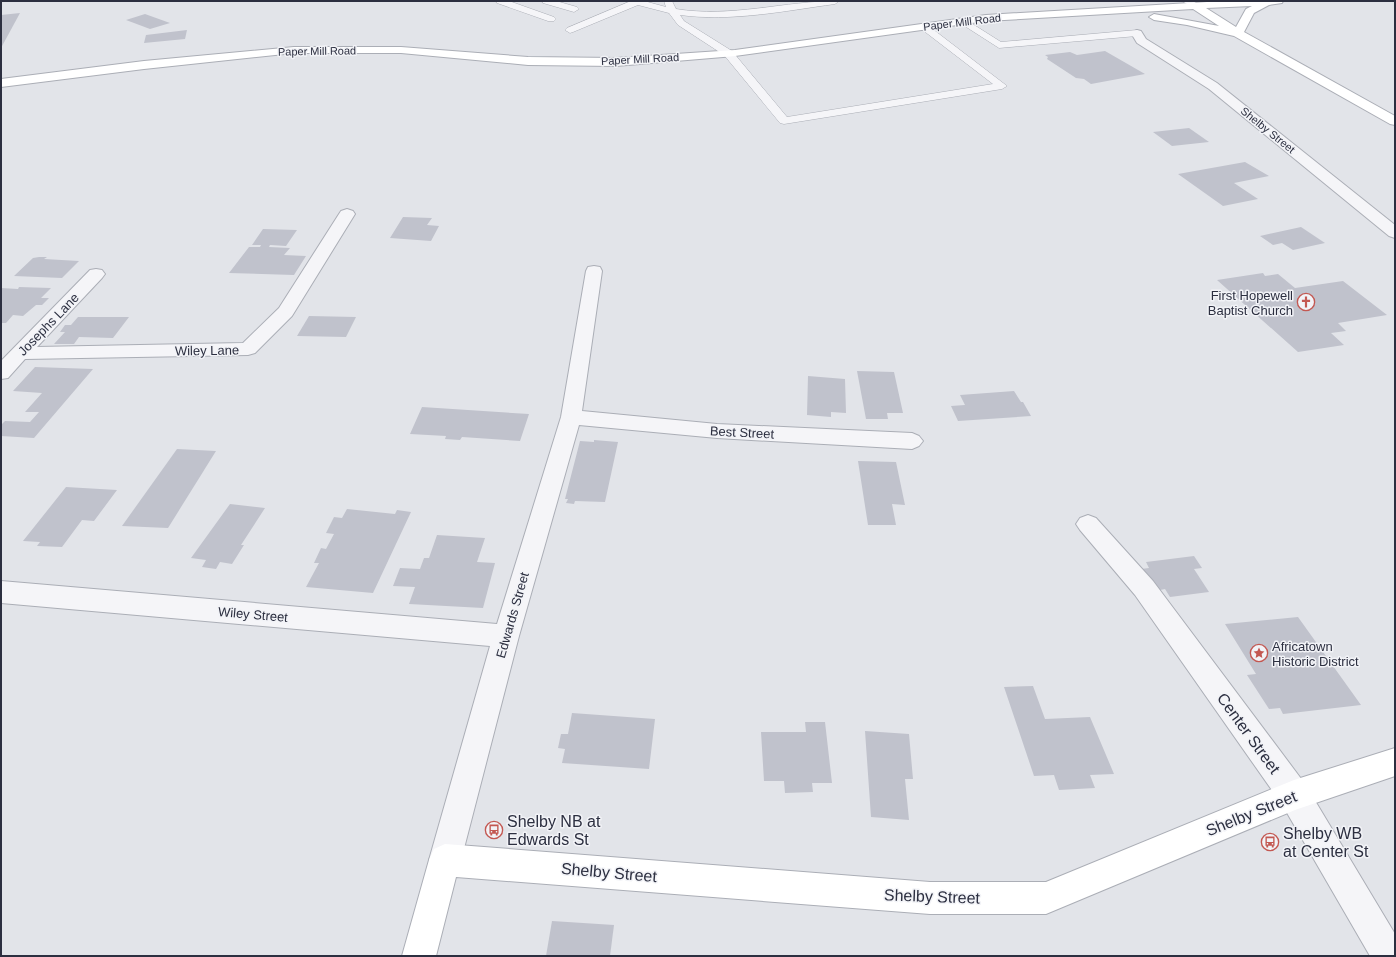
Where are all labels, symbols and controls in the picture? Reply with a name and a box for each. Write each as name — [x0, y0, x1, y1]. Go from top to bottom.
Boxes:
street label: Paper Mill Road — [922, 11, 1002, 33]
street label: Paper Mill Road — [278, 44, 356, 58]
street label: Paper Mill Road — [601, 51, 679, 67]
street label: Shelby Street — [1239, 105, 1297, 155]
place label: First Hopewell Baptist Church — [1208, 288, 1293, 318]
street label: Josephs Lane — [15, 290, 82, 359]
church icon: First Hopewell Baptist Church — [1296, 292, 1316, 312]
street label: Wiley Lane — [175, 342, 239, 359]
street label: Best Street — [709, 423, 775, 442]
street label: Edwards Street — [493, 570, 532, 660]
street label: Wiley Street — [217, 604, 289, 625]
place label: Africatown Historic District — [1272, 639, 1359, 669]
place icon: Africatown Historic District — [1249, 643, 1269, 663]
street label: Center Street — [1214, 690, 1284, 777]
street label: Shelby Street — [1203, 787, 1299, 839]
place label: Shelby NB at Edwards St — [507, 813, 601, 848]
bus stop icon: Shelby NB at Edwards St — [484, 820, 504, 840]
place label: Shelby WB at Center St — [1283, 825, 1369, 860]
bus stop icon: Shelby WB at Center St — [1260, 832, 1280, 852]
street label: Shelby Street — [560, 860, 658, 885]
street label: Shelby Street — [884, 886, 981, 907]

